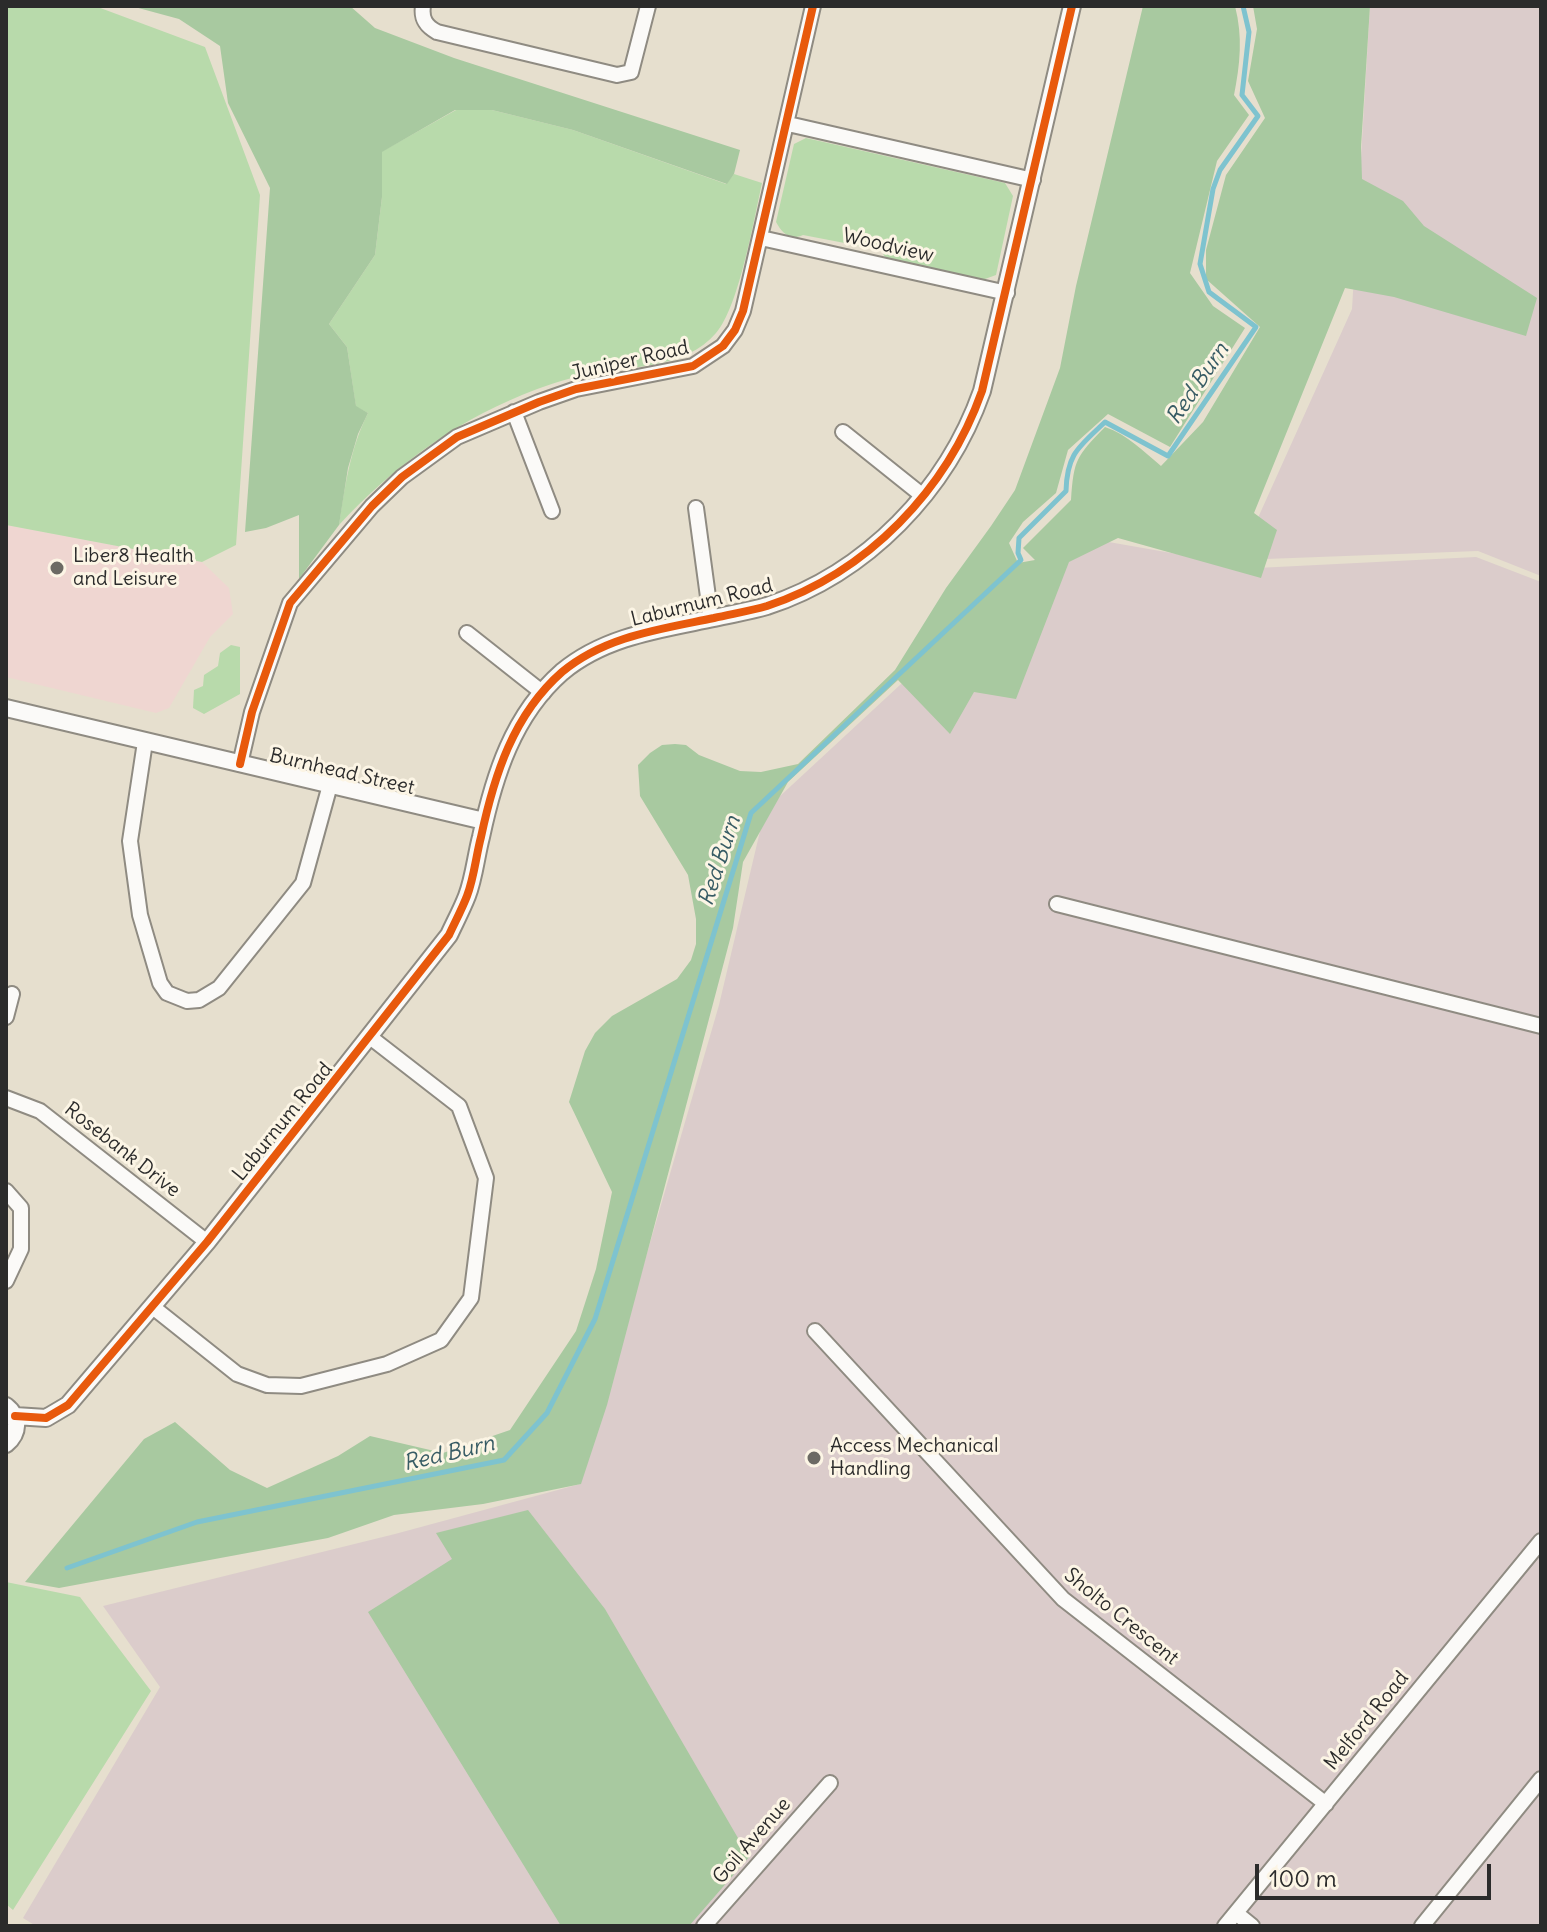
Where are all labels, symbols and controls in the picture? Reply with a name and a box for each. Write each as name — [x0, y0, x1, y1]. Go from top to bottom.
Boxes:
street label: Woodview — [840, 224, 936, 268]
street label: Juniper Road — [569, 336, 691, 386]
water label: Red Burn — [1161, 338, 1235, 430]
place label: Liber8 Health and Leisure — [73, 544, 194, 591]
marker: Liber8 Health and Leisure — [48, 559, 66, 577]
street label: Laburnum Road — [629, 574, 775, 632]
street label: Burnhead Street — [267, 744, 417, 800]
water label: Red Burn — [693, 813, 747, 909]
street label: Laburnum Road — [228, 1058, 338, 1186]
street label: Rosebank Drive — [59, 1097, 185, 1203]
water label: Red Burn — [401, 1431, 497, 1477]
place label: Access Mechanical Handling — [830, 1434, 998, 1481]
marker: Access Mechanical Handling — [805, 1449, 823, 1467]
street label: Sholto Crescent — [1059, 1564, 1183, 1670]
street label: Melford Road — [1320, 1667, 1414, 1775]
street label: Goil Avenue — [708, 1793, 796, 1889]
scale bar — [1259, 1848, 1495, 1898]
text: 100 m — [1269, 1863, 1337, 1893]

